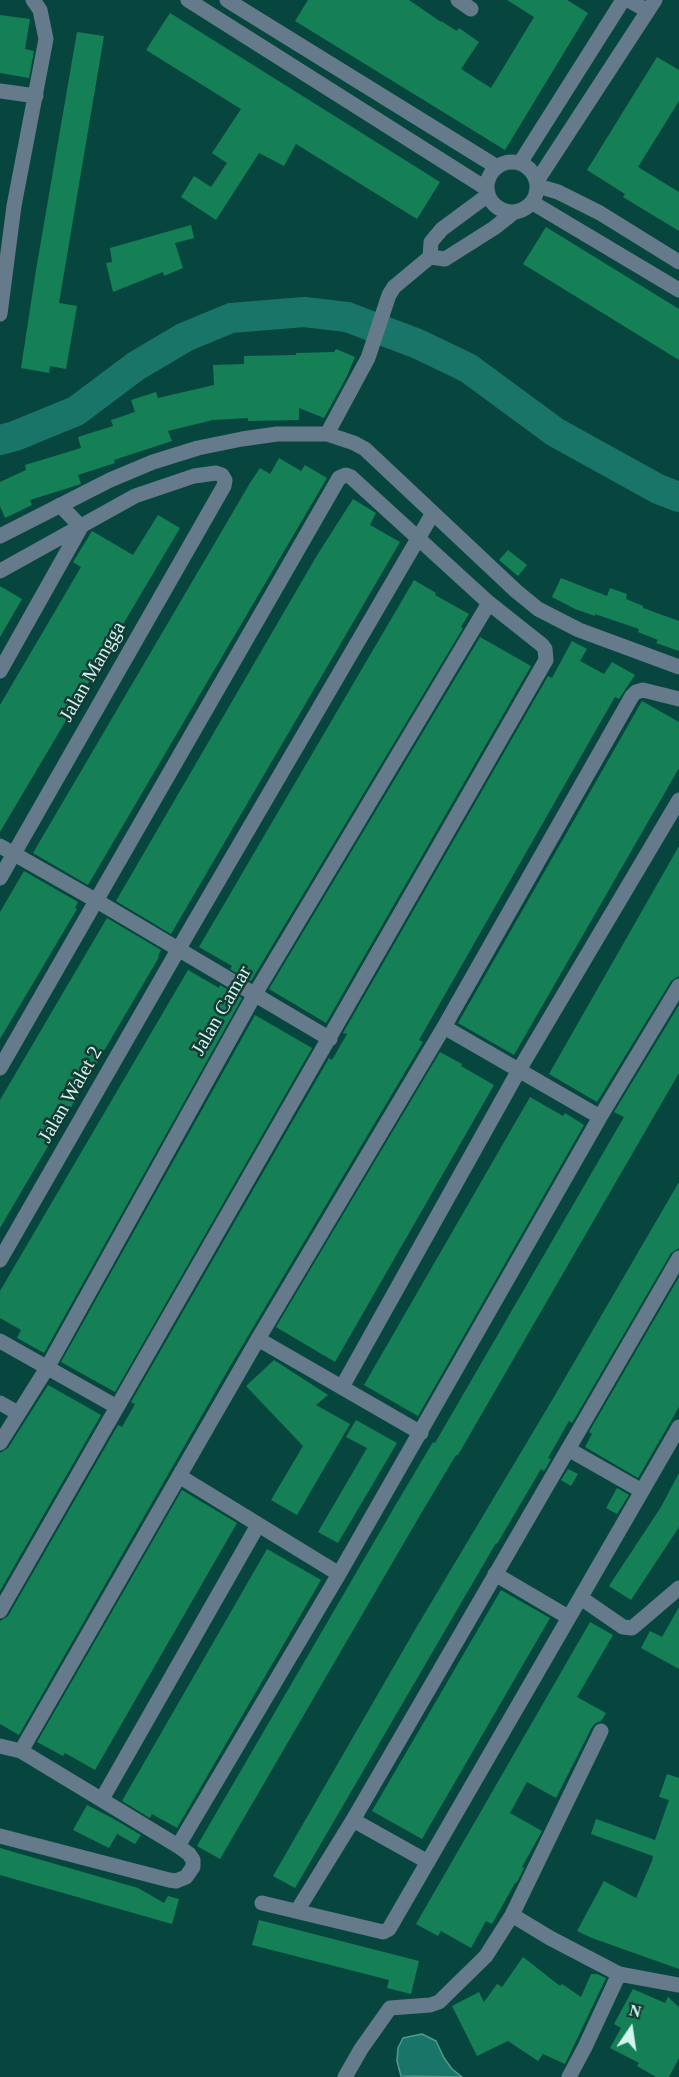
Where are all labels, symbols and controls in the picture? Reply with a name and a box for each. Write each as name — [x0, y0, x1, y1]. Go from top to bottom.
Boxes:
street label: Jalan Mangga — [55, 618, 131, 726]
street label: Jalan Camar — [187, 962, 257, 1060]
street label: Jalan Walet 2 — [34, 1043, 108, 1147]
north arrow — [601, 1999, 661, 2059]
text: N — [628, 2001, 643, 2021]

